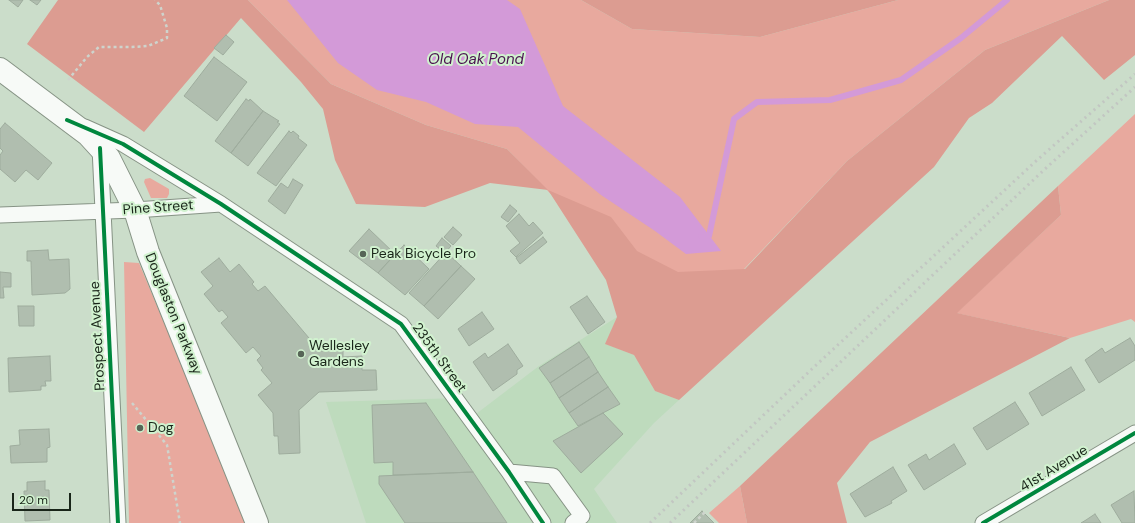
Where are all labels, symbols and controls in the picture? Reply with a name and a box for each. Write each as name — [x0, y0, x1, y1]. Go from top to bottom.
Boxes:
water label: Old Oak Pond — [428, 51, 524, 69]
street label: Pine Street — [122, 197, 194, 219]
place label: Peak Bicycle Pro — [371, 246, 476, 262]
marker: Peak Bicycle Pro — [358, 249, 368, 259]
street label: Douglaston Parkway — [141, 251, 205, 377]
street label: Prospect Avenue — [87, 281, 109, 391]
street label: 235th Street — [408, 320, 470, 396]
place label: Wellesley Gardens — [309, 338, 370, 370]
marker: Wellesley Gardens — [296, 349, 306, 359]
place label: Dog — [148, 420, 173, 436]
marker: Dog — [135, 423, 145, 433]
street label: 41st Avenue — [1017, 442, 1091, 496]
scale bar — [14, 485, 73, 511]
text: 20 m — [19, 492, 48, 508]

